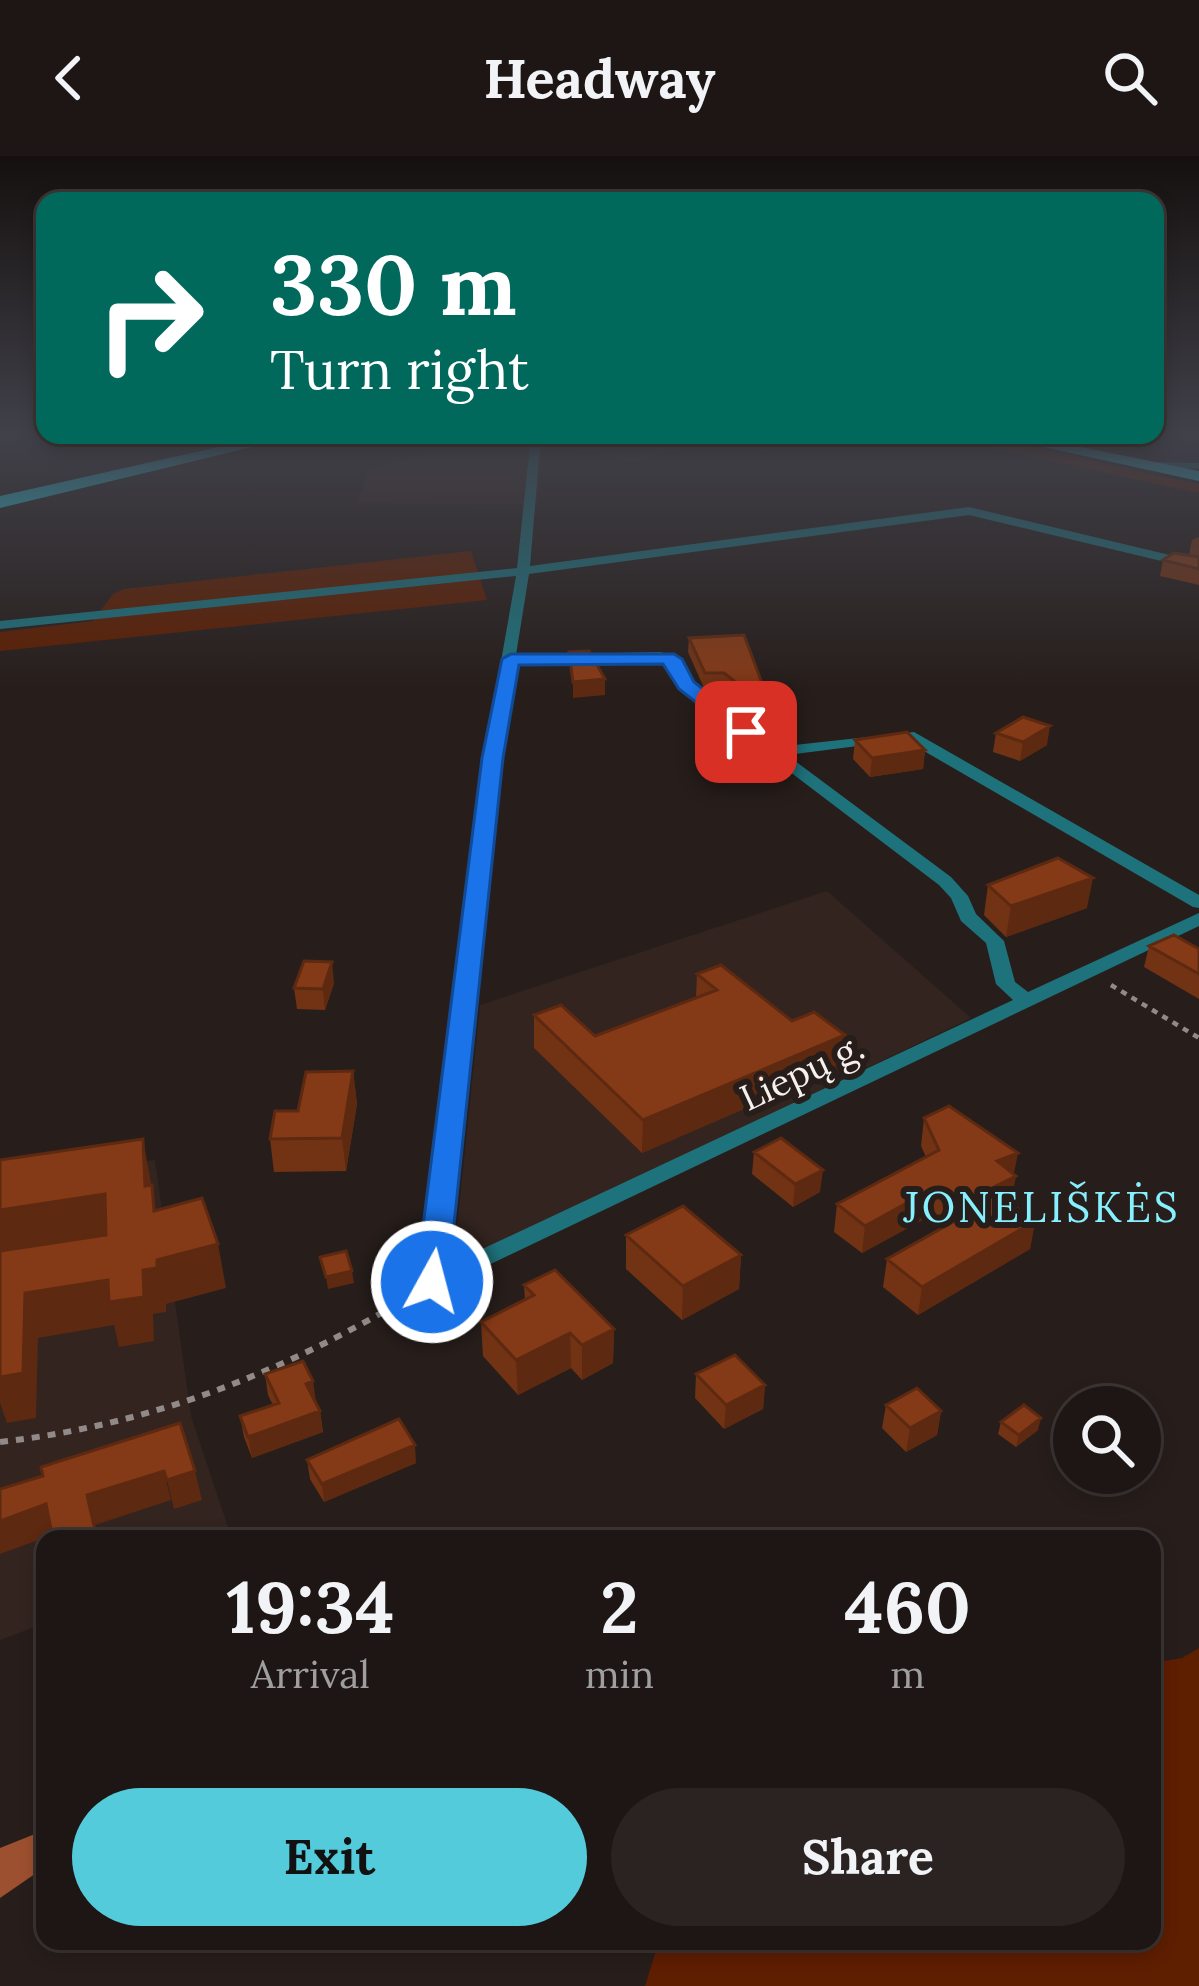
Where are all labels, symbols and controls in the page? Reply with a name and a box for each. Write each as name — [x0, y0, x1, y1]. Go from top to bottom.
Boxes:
text: Headway — [483, 44, 716, 113]
icon: back — [36, 45, 102, 111]
icon: search — [1097, 45, 1163, 111]
text: 330 m — [270, 230, 517, 338]
icon: right — [72, 240, 228, 396]
text: Turn right — [270, 335, 529, 404]
pin — [695, 681, 797, 783]
icon: arrive — [713, 699, 779, 765]
street label: Liepų g. — [733, 1023, 871, 1121]
district label: JONELIŠKĖS — [902, 1180, 1181, 1234]
position arrow — [369, 1219, 495, 1345]
map controls — [1053, 1386, 1161, 1494]
button: search — [1053, 1386, 1161, 1494]
text: 19:34 — [226, 1561, 395, 1653]
text: 2 — [600, 1561, 639, 1653]
text: 460 — [844, 1561, 971, 1653]
text: Arrival — [251, 1649, 370, 1699]
text: min — [585, 1649, 654, 1699]
text: m — [890, 1649, 925, 1699]
button: Exit — [72, 1788, 587, 1926]
button: Share — [611, 1788, 1125, 1926]

